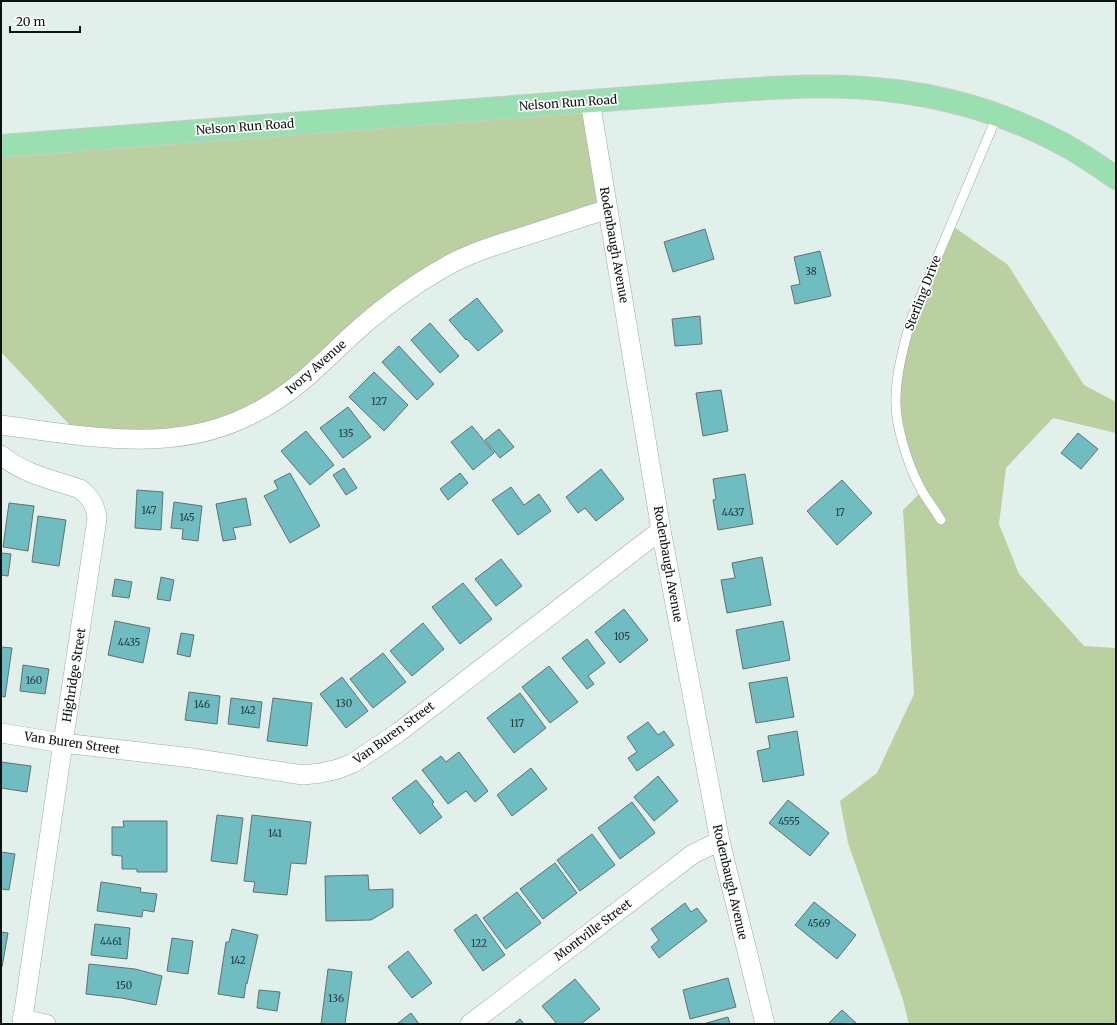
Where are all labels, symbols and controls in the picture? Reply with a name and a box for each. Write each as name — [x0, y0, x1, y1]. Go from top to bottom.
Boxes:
scale bar — [10, 8, 80, 34]
text: 20 m — [16, 14, 45, 29]
street label: Nelson Run Road — [518, 92, 618, 113]
street label: Nelson Run Road — [195, 116, 295, 137]
street label: Rodenbaugh Avenue — [597, 186, 632, 304]
street label: Sterling Drive — [901, 253, 944, 333]
house number: 38 — [805, 265, 817, 278]
street label: Ivory Avenue — [282, 336, 349, 397]
house number: 127 — [371, 395, 387, 408]
house number: 135 — [338, 427, 354, 440]
house number: 147 — [142, 504, 157, 517]
street label: Rodenbaugh Avenue — [651, 505, 686, 623]
house number: 4437 — [722, 506, 745, 519]
house number: 17 — [835, 506, 845, 519]
house number: 145 — [179, 511, 195, 524]
street label: Highridge Street — [59, 626, 88, 723]
house number: 105 — [614, 630, 630, 643]
house number: 4435 — [118, 636, 140, 649]
house number: 160 — [26, 674, 42, 687]
house number: 130 — [336, 697, 352, 710]
house number: 146 — [194, 698, 210, 711]
street label: Van Buren Street — [349, 698, 437, 768]
house number: 142 — [240, 704, 256, 717]
house number: 117 — [510, 717, 524, 730]
street label: Van Buren Street — [22, 728, 121, 757]
house number: 4555 — [778, 815, 800, 828]
street label: Rodenbaugh Avenue — [710, 823, 751, 941]
house number: 141 — [268, 827, 282, 840]
street label: Montville Street — [551, 895, 635, 964]
house number: 4569 — [808, 917, 830, 930]
house number: 4461 — [100, 935, 123, 948]
house number: 122 — [471, 937, 487, 950]
house number: 142 — [230, 954, 246, 967]
house number: 150 — [116, 979, 132, 992]
house number: 136 — [328, 992, 344, 1005]

